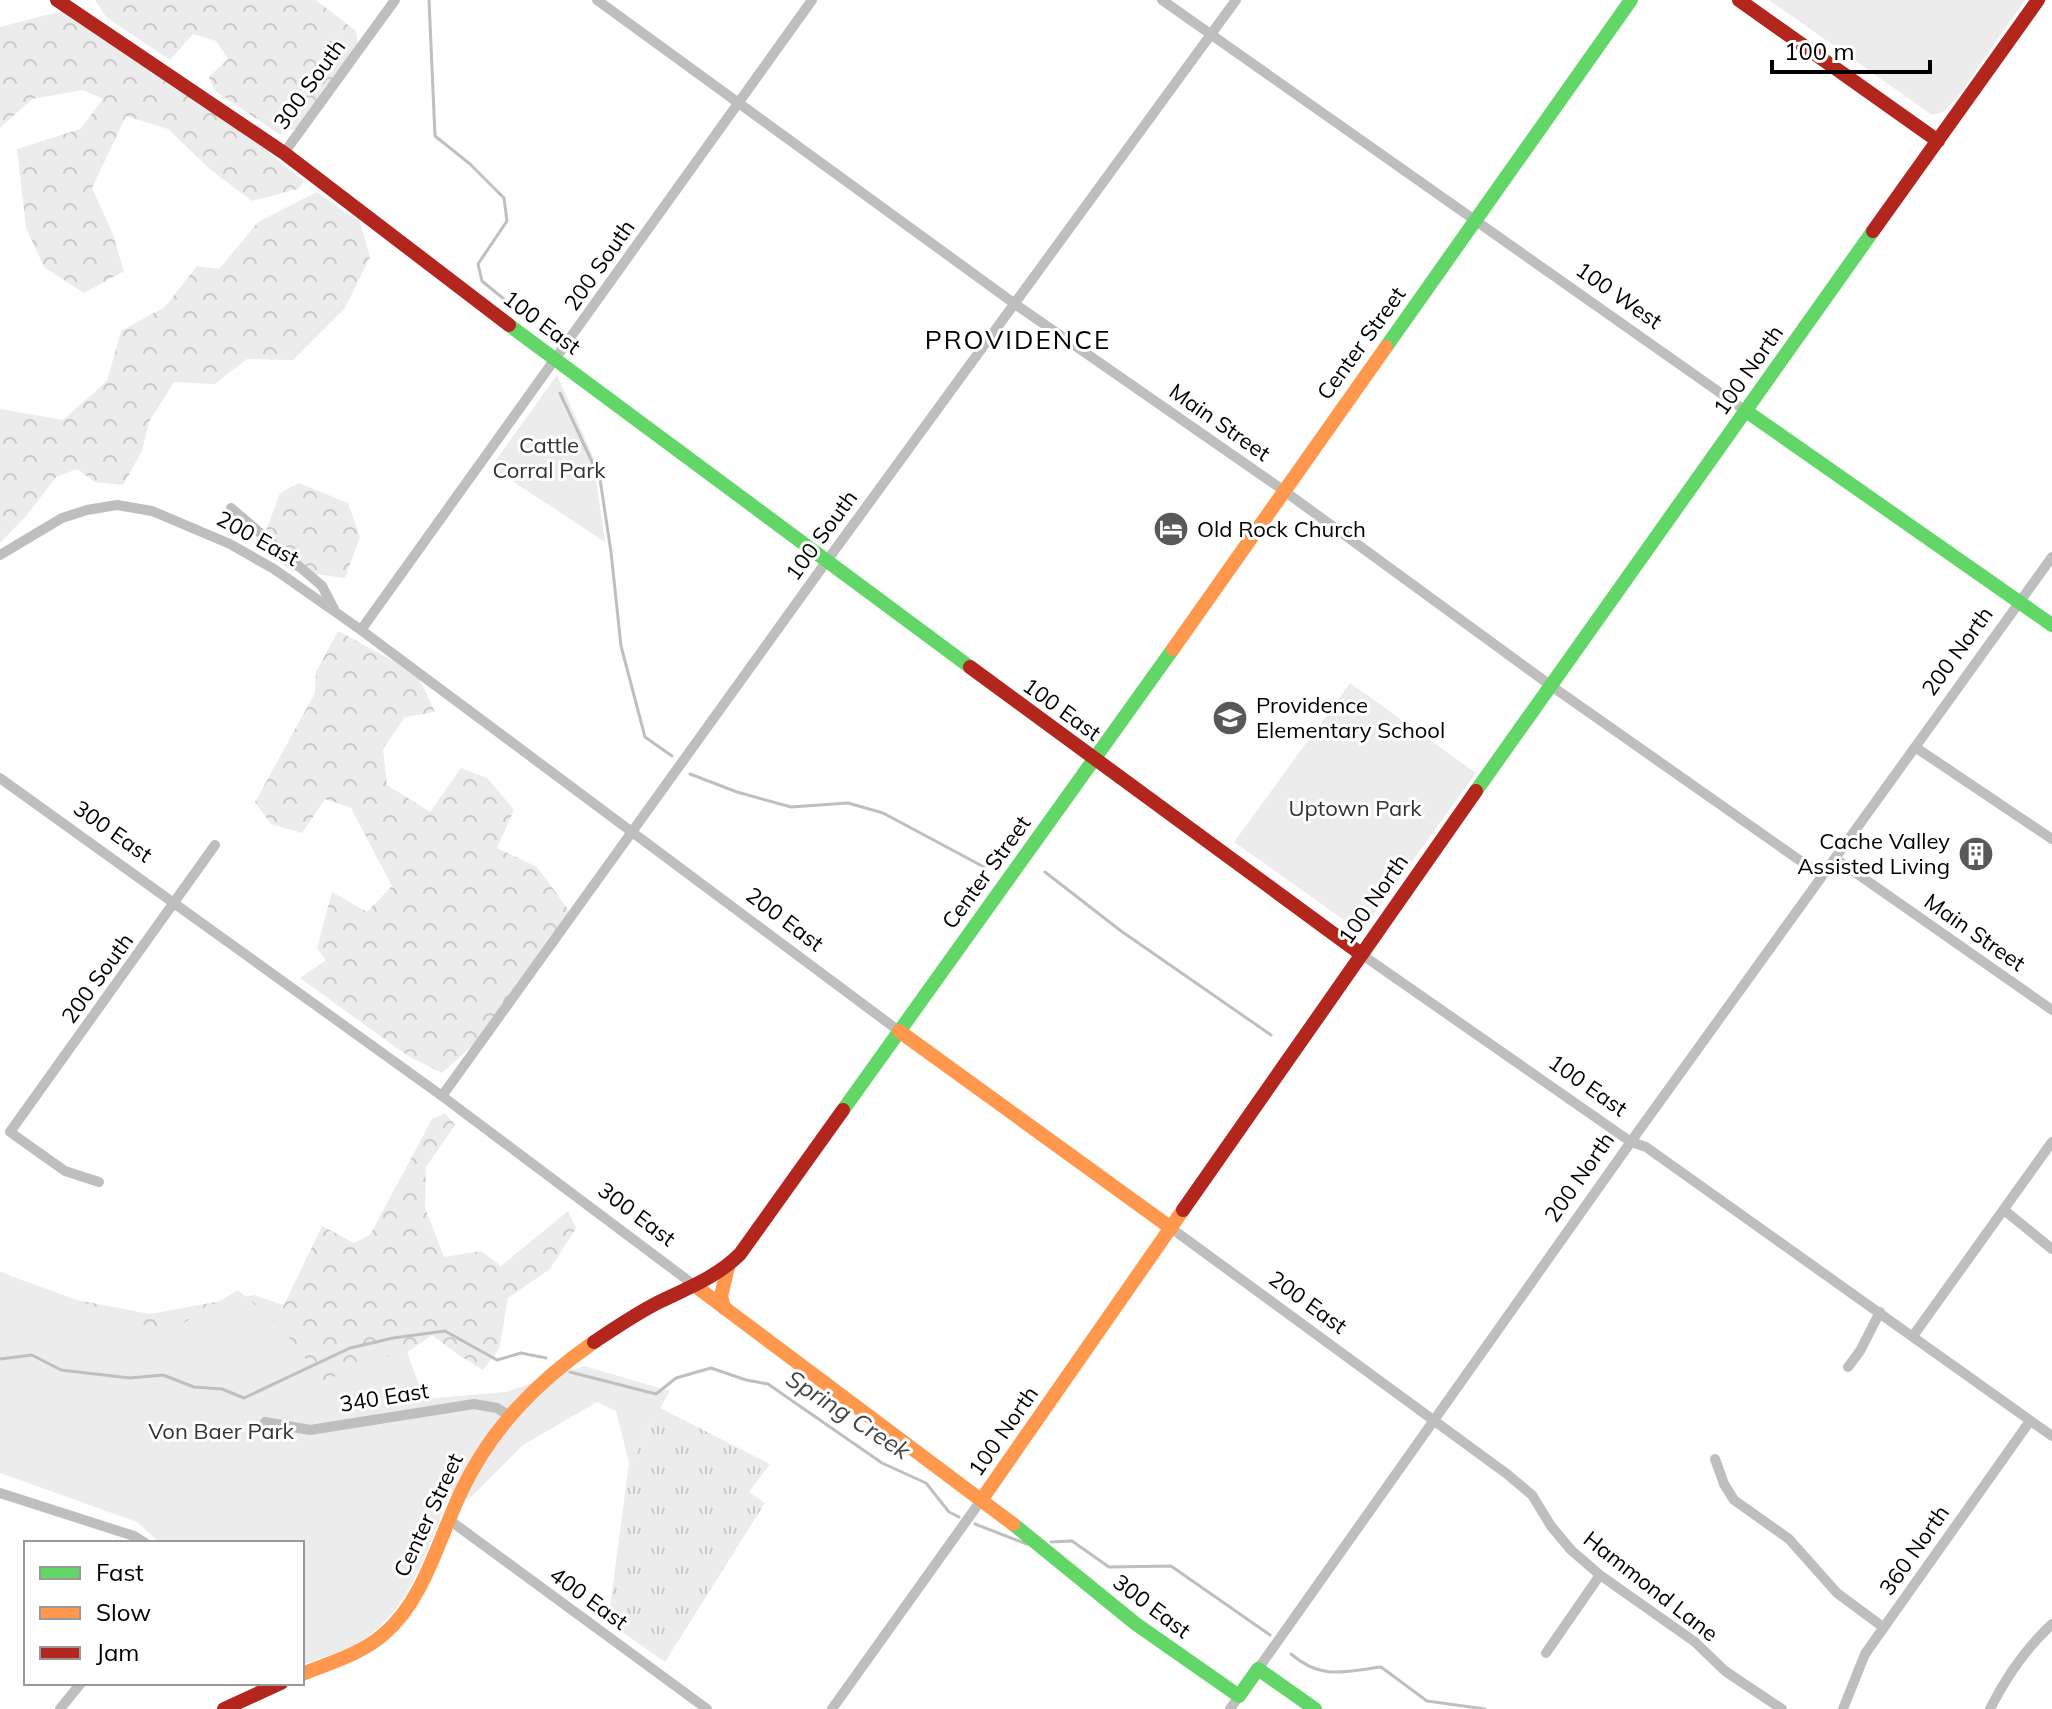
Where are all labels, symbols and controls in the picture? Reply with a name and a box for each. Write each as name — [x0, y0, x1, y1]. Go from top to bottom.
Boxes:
scale bar — [1772, 24, 1930, 74]
street label: 300 South — [267, 33, 351, 135]
text: 100 m — [1784, 36, 1855, 66]
street label: 200 South — [557, 214, 641, 316]
street label: 100 West — [1570, 255, 1668, 335]
street label: Center Street — [1311, 281, 1412, 405]
street label: 100 East — [498, 284, 587, 360]
street label: 100 North — [1707, 320, 1789, 420]
district label: PROVIDENCE — [925, 323, 1111, 356]
street label: Main Street — [1164, 377, 1276, 467]
park label: Cattle Corral Park — [492, 431, 606, 484]
street label: 100 South — [779, 484, 863, 586]
street label: 200 East — [212, 504, 304, 572]
hotel icon: Old Rock Church — [1152, 510, 1190, 548]
place label: Old Rock Church — [1197, 515, 1366, 543]
street label: 200 North — [1915, 601, 1999, 701]
street label: 100 East — [1017, 671, 1107, 747]
place label: Providence Elementary School — [1256, 691, 1445, 744]
school or university icon: Providence Elementary School — [1211, 699, 1249, 737]
street label: 300 East — [68, 794, 158, 868]
park label: Uptown Park — [1288, 794, 1422, 822]
street label: Center Street — [936, 810, 1037, 934]
place label: Cache Valley Assisted Living — [1797, 827, 1950, 880]
building icon: Cache Valley Assisted Living — [1957, 835, 1995, 873]
street label: 100 North — [1332, 849, 1414, 949]
street label: 200 East — [741, 881, 830, 957]
street label: Main Street — [1919, 887, 2031, 977]
street label: 200 South — [55, 927, 139, 1029]
street label: 100 East — [1543, 1048, 1633, 1122]
street label: 200 North — [1538, 1127, 1620, 1227]
street label: 300 East — [593, 1176, 682, 1252]
street label: 200 East — [1263, 1264, 1353, 1340]
water label: Spring Creek — [781, 1363, 917, 1466]
street label: 340 East — [337, 1376, 431, 1418]
street label: 100 North — [962, 1381, 1044, 1481]
park label: Von Baer Park — [148, 1417, 294, 1445]
street label: Center Street — [387, 1448, 469, 1581]
street label: 360 North — [1873, 1500, 1955, 1600]
street label: Hammond Lane — [1578, 1525, 1724, 1647]
legend — [24, 1541, 304, 1685]
text: Fast — [96, 1557, 144, 1587]
street label: 400 East — [544, 1560, 634, 1636]
street label: 300 East — [1108, 1568, 1197, 1644]
text: Slow — [96, 1597, 151, 1627]
text: Jam — [96, 1637, 139, 1667]

